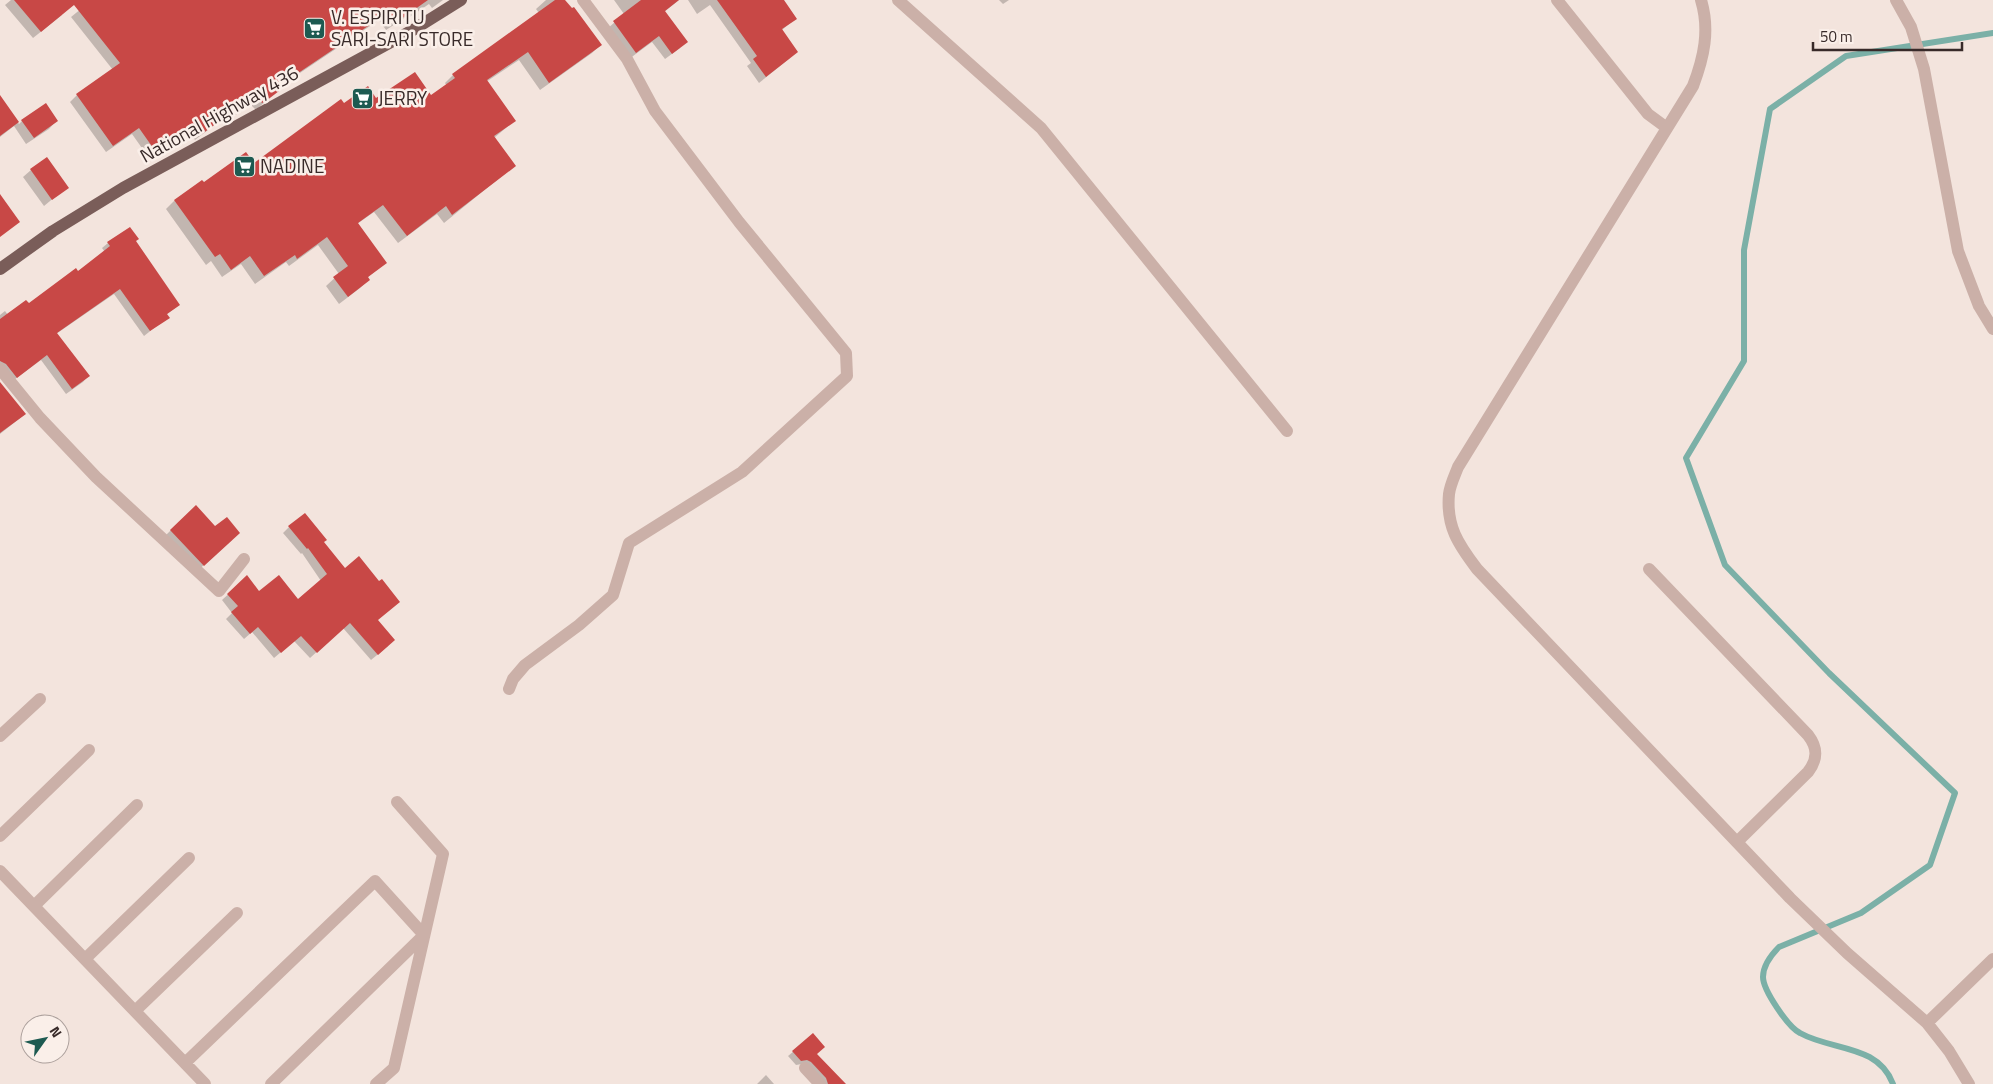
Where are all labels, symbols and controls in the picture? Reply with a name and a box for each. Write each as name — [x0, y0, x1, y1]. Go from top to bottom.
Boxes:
place label: V. ESPIRITU SARI-SARI STORE — [331, 2, 473, 53]
supermarket icon: V. ESPIRITU SARI-SARI STORE — [303, 16, 327, 40]
scale bar — [1813, 20, 1962, 52]
text: 50 m — [1820, 25, 1853, 48]
street label: National Highway 436 — [134, 58, 303, 169]
place label: JERRY — [378, 83, 428, 112]
supermarket icon: JERRY — [350, 86, 374, 110]
place label: NADINE — [260, 151, 324, 180]
supermarket icon: NADINE — [232, 154, 256, 178]
north arrow — [20, 1014, 70, 1064]
text: N — [45, 1022, 68, 1041]

